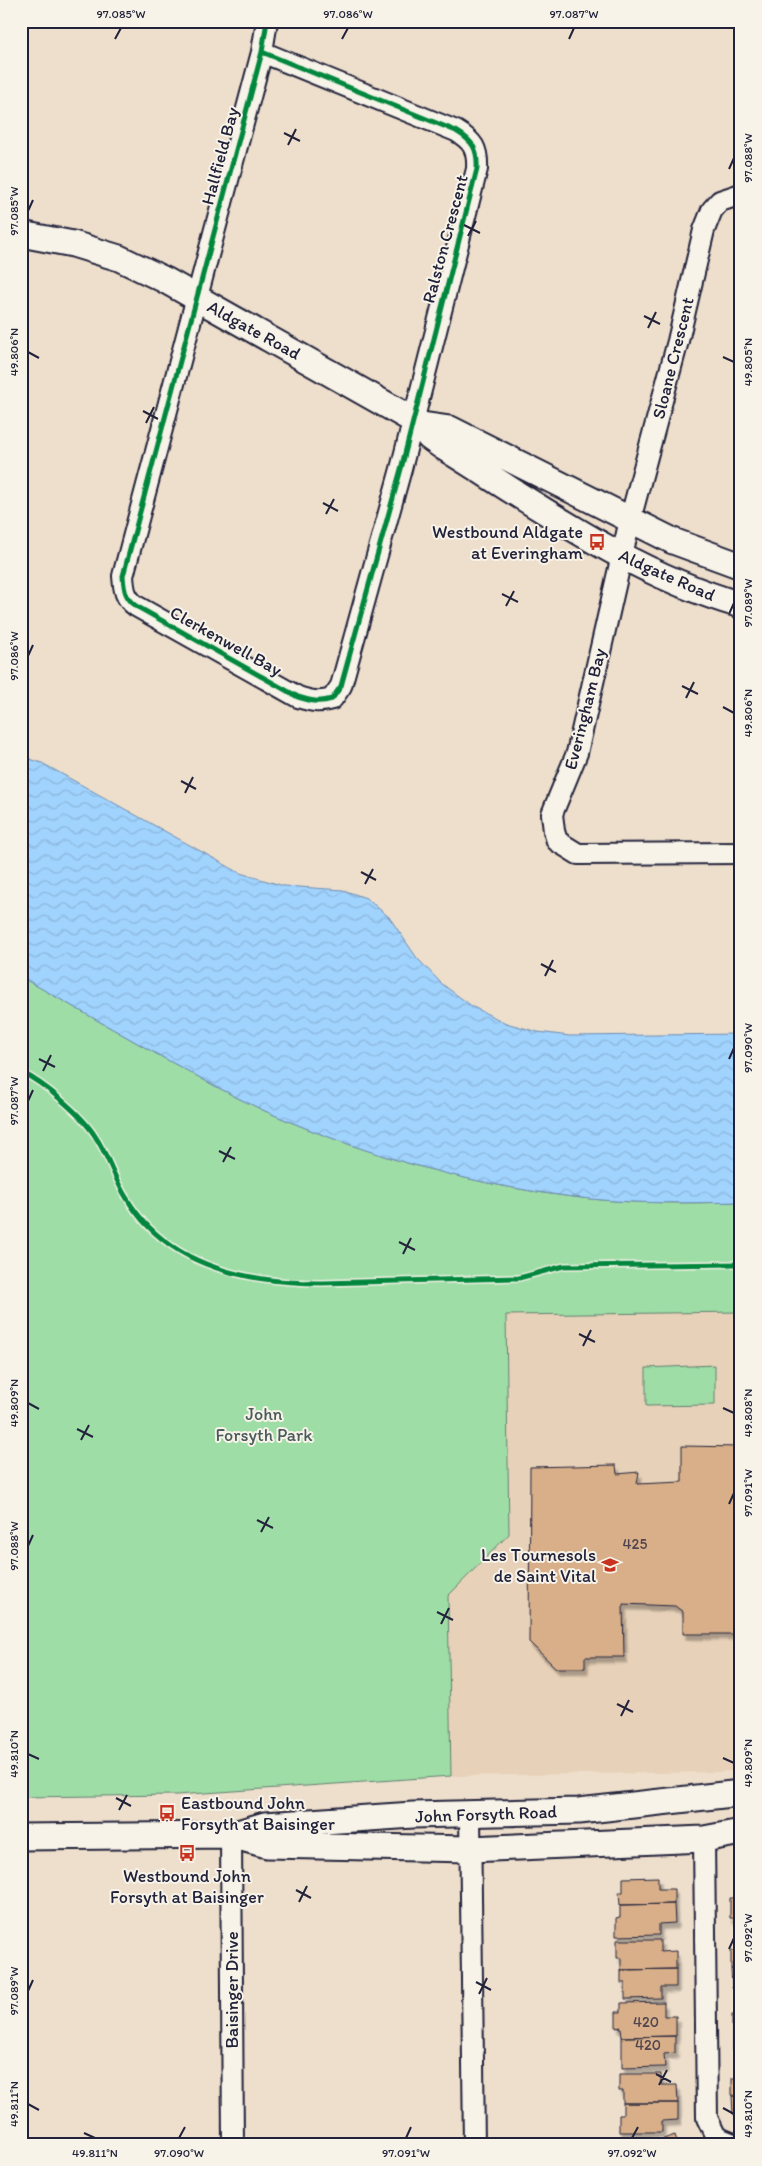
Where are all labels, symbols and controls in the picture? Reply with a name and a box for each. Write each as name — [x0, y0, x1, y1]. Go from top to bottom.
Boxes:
text: 97.085°W — [96, 7, 146, 21]
text: 97.086°W — [323, 7, 373, 21]
text: 97.087°W — [550, 7, 598, 21]
street label: Hallfield Bay — [196, 104, 244, 207]
text: 97.088°W — [741, 133, 755, 183]
street label: Ralston Crescent — [417, 172, 473, 306]
text: 97.085°W — [7, 186, 21, 236]
street label: Aldgate Road — [204, 295, 305, 365]
street label: Sloane Crescent — [647, 295, 699, 421]
text: 49.806°N — [7, 328, 21, 376]
text: 49.805°N — [741, 338, 755, 386]
place label: Westbound Aldgate at Everingham — [432, 521, 583, 564]
bus stop icon: Westbound Aldgate at Everingham — [587, 532, 607, 552]
street label: Aldgate Road — [615, 544, 719, 606]
text: 97.089°W — [741, 578, 755, 628]
street label: Clerkenwell Bay — [166, 601, 286, 681]
text: 97.086°W — [7, 631, 21, 681]
street label: Everingham Bay — [559, 645, 611, 772]
text: 49.806°N — [741, 689, 755, 737]
text: 97.090°W — [741, 1023, 755, 1073]
text: 97.087°W — [7, 1077, 21, 1125]
text: 49.809°N — [7, 1379, 21, 1427]
text: 49.808°N — [741, 1389, 755, 1437]
park label: John Forsyth Park — [215, 1403, 313, 1446]
text: 97.091°W — [741, 1469, 755, 1517]
text: 97.088°W — [7, 1521, 21, 1571]
house number: 425 — [623, 1535, 648, 1553]
place label: Les Tournesols de Saint Vital — [481, 1544, 596, 1587]
school or university icon: Les Tournesols de Saint Vital — [600, 1555, 620, 1575]
text: 49.810°N — [7, 1730, 21, 1778]
text: 49.809°N — [741, 1739, 755, 1787]
place label: Eastbound John Forsyth at Baisinger — [181, 1792, 336, 1835]
street label: John Forsyth Road — [415, 1801, 558, 1827]
bus stop icon: Eastbound John Forsyth at Baisinger — [157, 1803, 177, 1823]
bus stop icon: Westbound John Forsyth at Baisinger — [177, 1843, 197, 1863]
place label: Westbound John Forsyth at Baisinger — [110, 1865, 265, 1908]
text: 97.092°W — [741, 1914, 755, 1962]
street label: Baisinger Drive — [221, 1931, 243, 2049]
text: 97.089°W — [7, 1966, 21, 2016]
house number: 420 — [633, 2013, 659, 2031]
house number: 420 — [635, 2036, 661, 2054]
text: 49.811°N — [7, 2081, 21, 2127]
text: 49.810°N — [741, 2090, 755, 2138]
text: 49.811°N — [72, 2146, 118, 2160]
text: 97.090°W — [154, 2146, 204, 2160]
text: 97.091°W — [382, 2146, 430, 2160]
text: 97.092°W — [608, 2146, 656, 2160]

